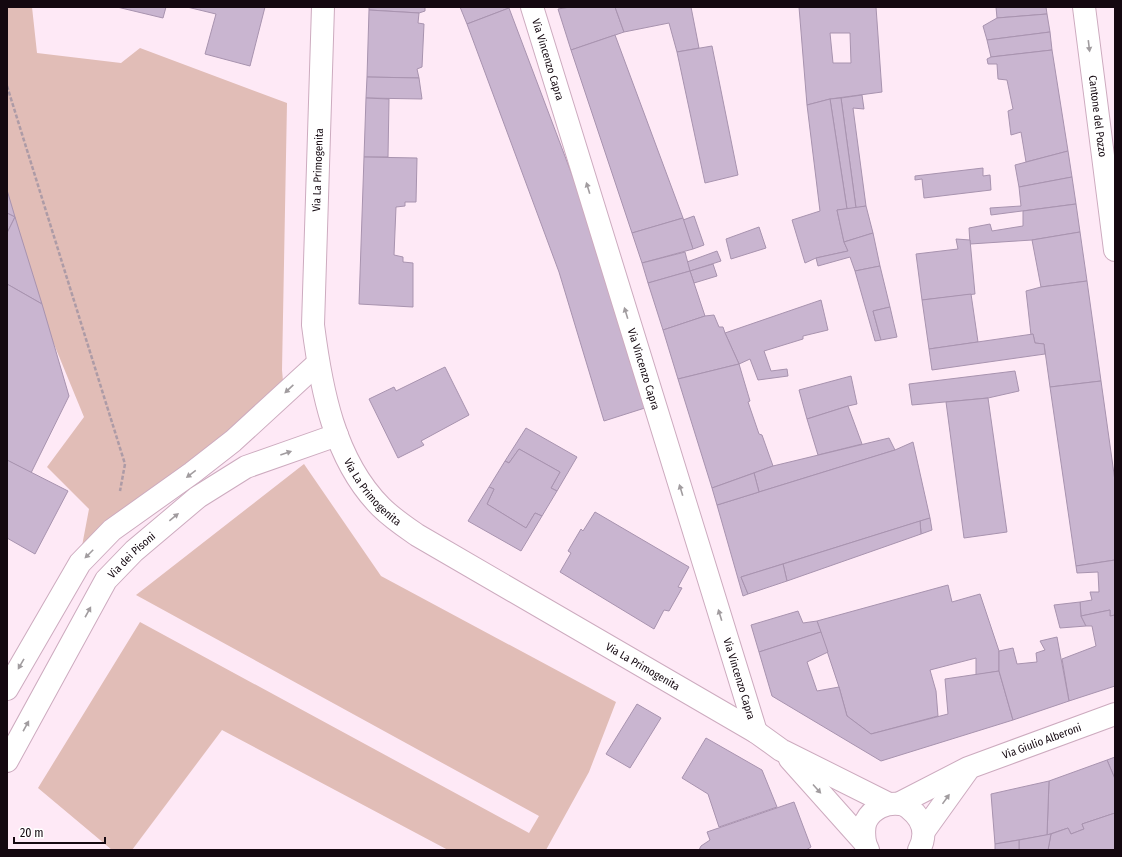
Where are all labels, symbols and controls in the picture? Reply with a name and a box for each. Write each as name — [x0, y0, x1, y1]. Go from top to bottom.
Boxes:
street label: Via Vincenzo Capra — [530, 17, 567, 102]
one-way arrow — [1086, 40, 1092, 52]
street label: Cantone del Pozzo — [1086, 75, 1110, 158]
street label: Via La Primogenita — [310, 128, 326, 212]
one-way arrow — [585, 182, 591, 194]
one-way arrow — [623, 306, 629, 318]
street label: Via Vincenzo Capra — [625, 327, 663, 411]
one-way arrow — [284, 384, 294, 394]
one-way arrow — [281, 450, 293, 456]
street label: Via La Primogenita — [341, 456, 404, 528]
one-way arrow — [185, 470, 196, 478]
one-way arrow — [678, 484, 684, 496]
one-way arrow — [169, 512, 179, 521]
street label: Via dei Pisoni — [105, 529, 158, 581]
one-way arrow — [84, 549, 94, 559]
one-way arrow — [85, 607, 92, 618]
one-way arrow — [716, 608, 722, 620]
street label: Via Vincenzo Capra — [721, 636, 758, 721]
street label: Via La Primogenita — [604, 640, 682, 693]
one-way arrow — [18, 658, 25, 670]
one-way arrow — [22, 720, 29, 732]
street label: Via Giulio Alberoni — [1000, 720, 1083, 761]
one-way arrow — [812, 784, 821, 794]
one-way arrow — [942, 794, 950, 805]
scale bar — [14, 819, 105, 845]
text: 20 m — [20, 826, 44, 840]

